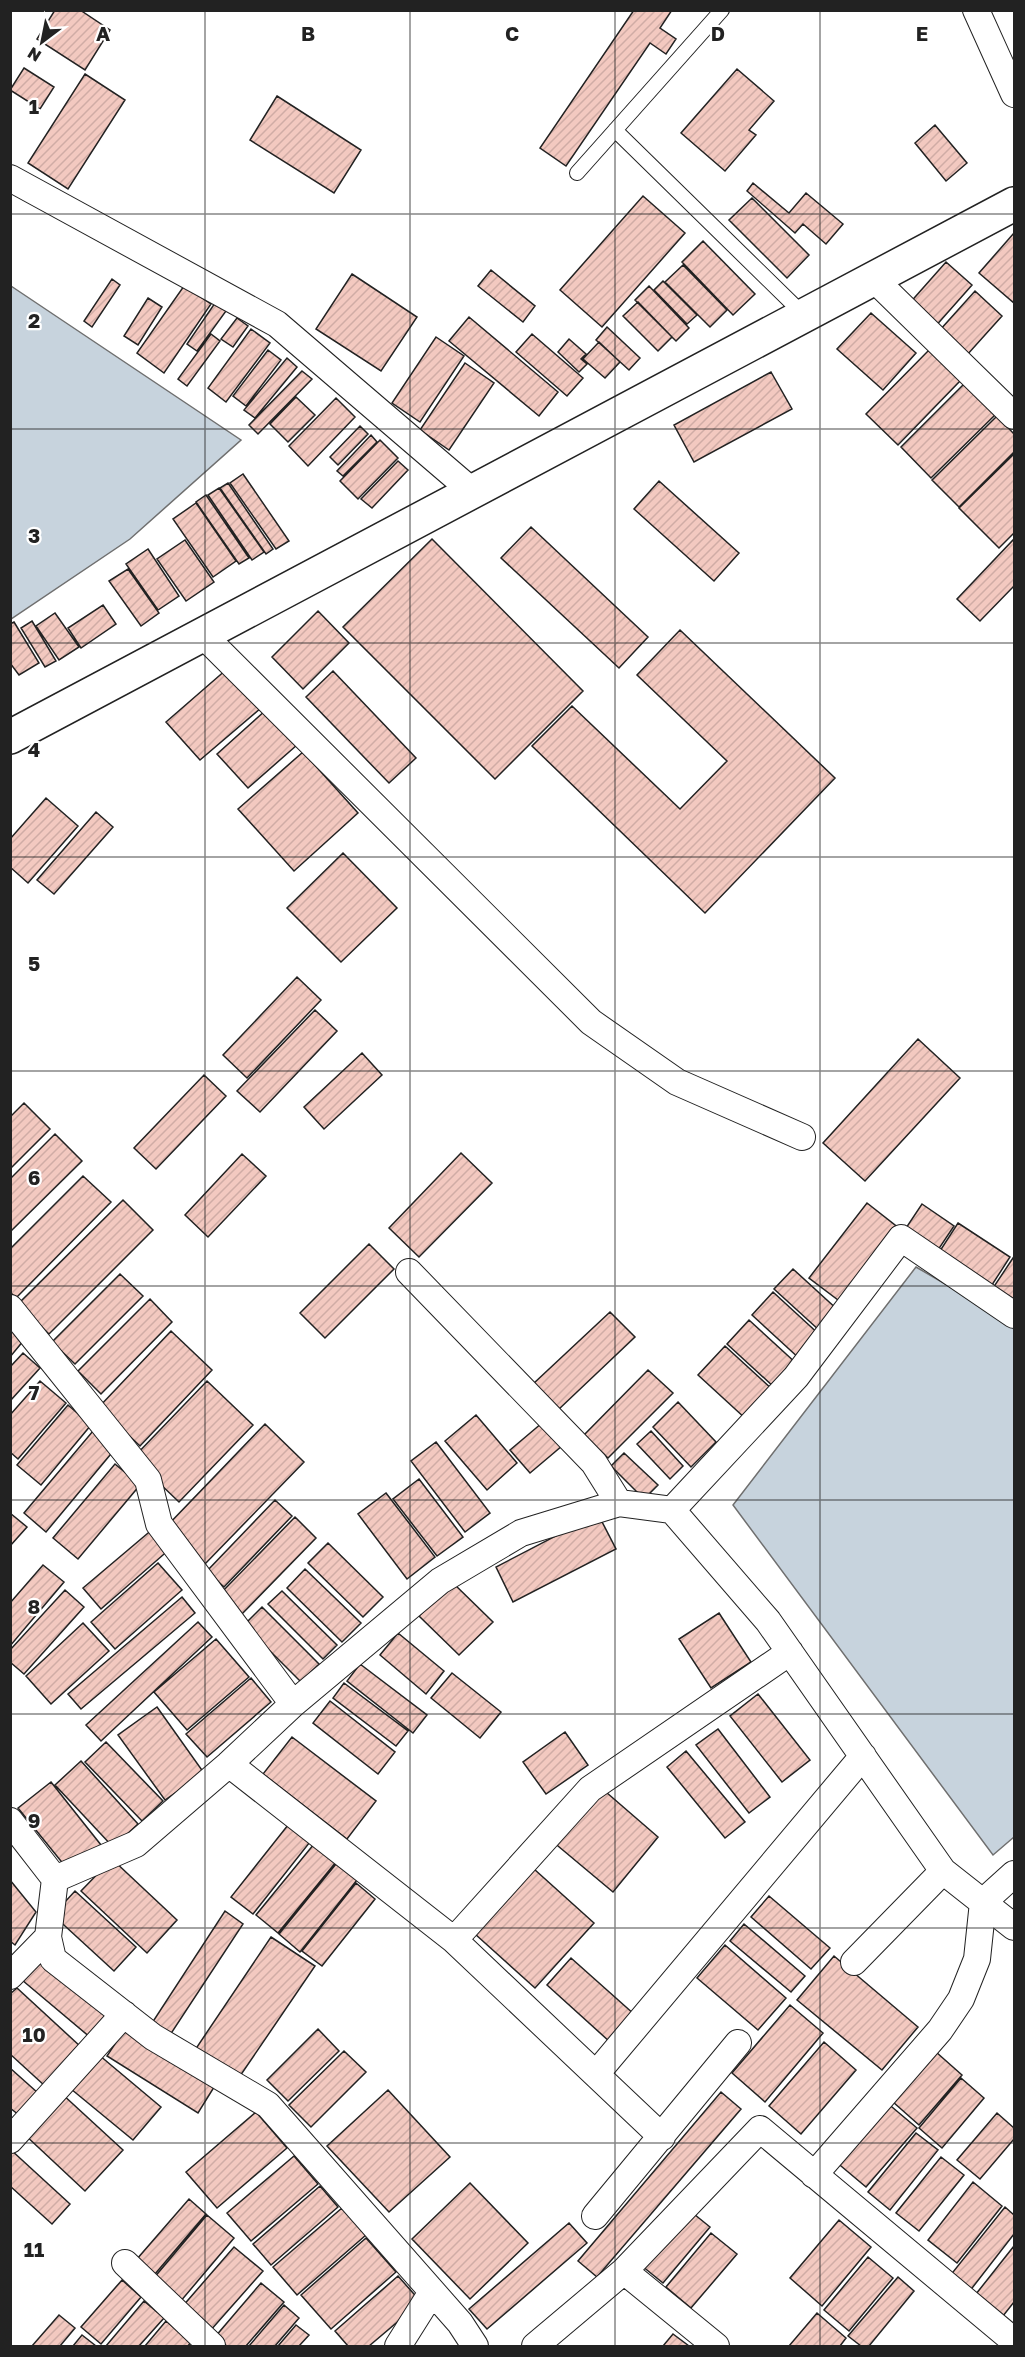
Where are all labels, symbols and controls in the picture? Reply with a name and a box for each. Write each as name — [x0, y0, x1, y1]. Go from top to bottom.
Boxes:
north arrow — [12, 12, 72, 72]
text: A — [96, 21, 110, 45]
text: B — [301, 21, 315, 45]
text: C — [505, 21, 519, 45]
text: D — [711, 21, 725, 45]
text: E — [916, 21, 928, 45]
text: N — [24, 43, 45, 66]
text: 1 — [29, 94, 39, 118]
text: 2 — [28, 308, 40, 332]
text: 3 — [28, 523, 40, 547]
text: 4 — [28, 737, 40, 761]
text: 5 — [28, 951, 40, 975]
text: 6 — [28, 1165, 40, 1189]
text: 7 — [29, 1380, 40, 1404]
text: 8 — [28, 1594, 40, 1618]
text: 9 — [28, 1808, 40, 1832]
text: 10 — [22, 2022, 46, 2046]
text: 11 — [24, 2237, 44, 2261]

